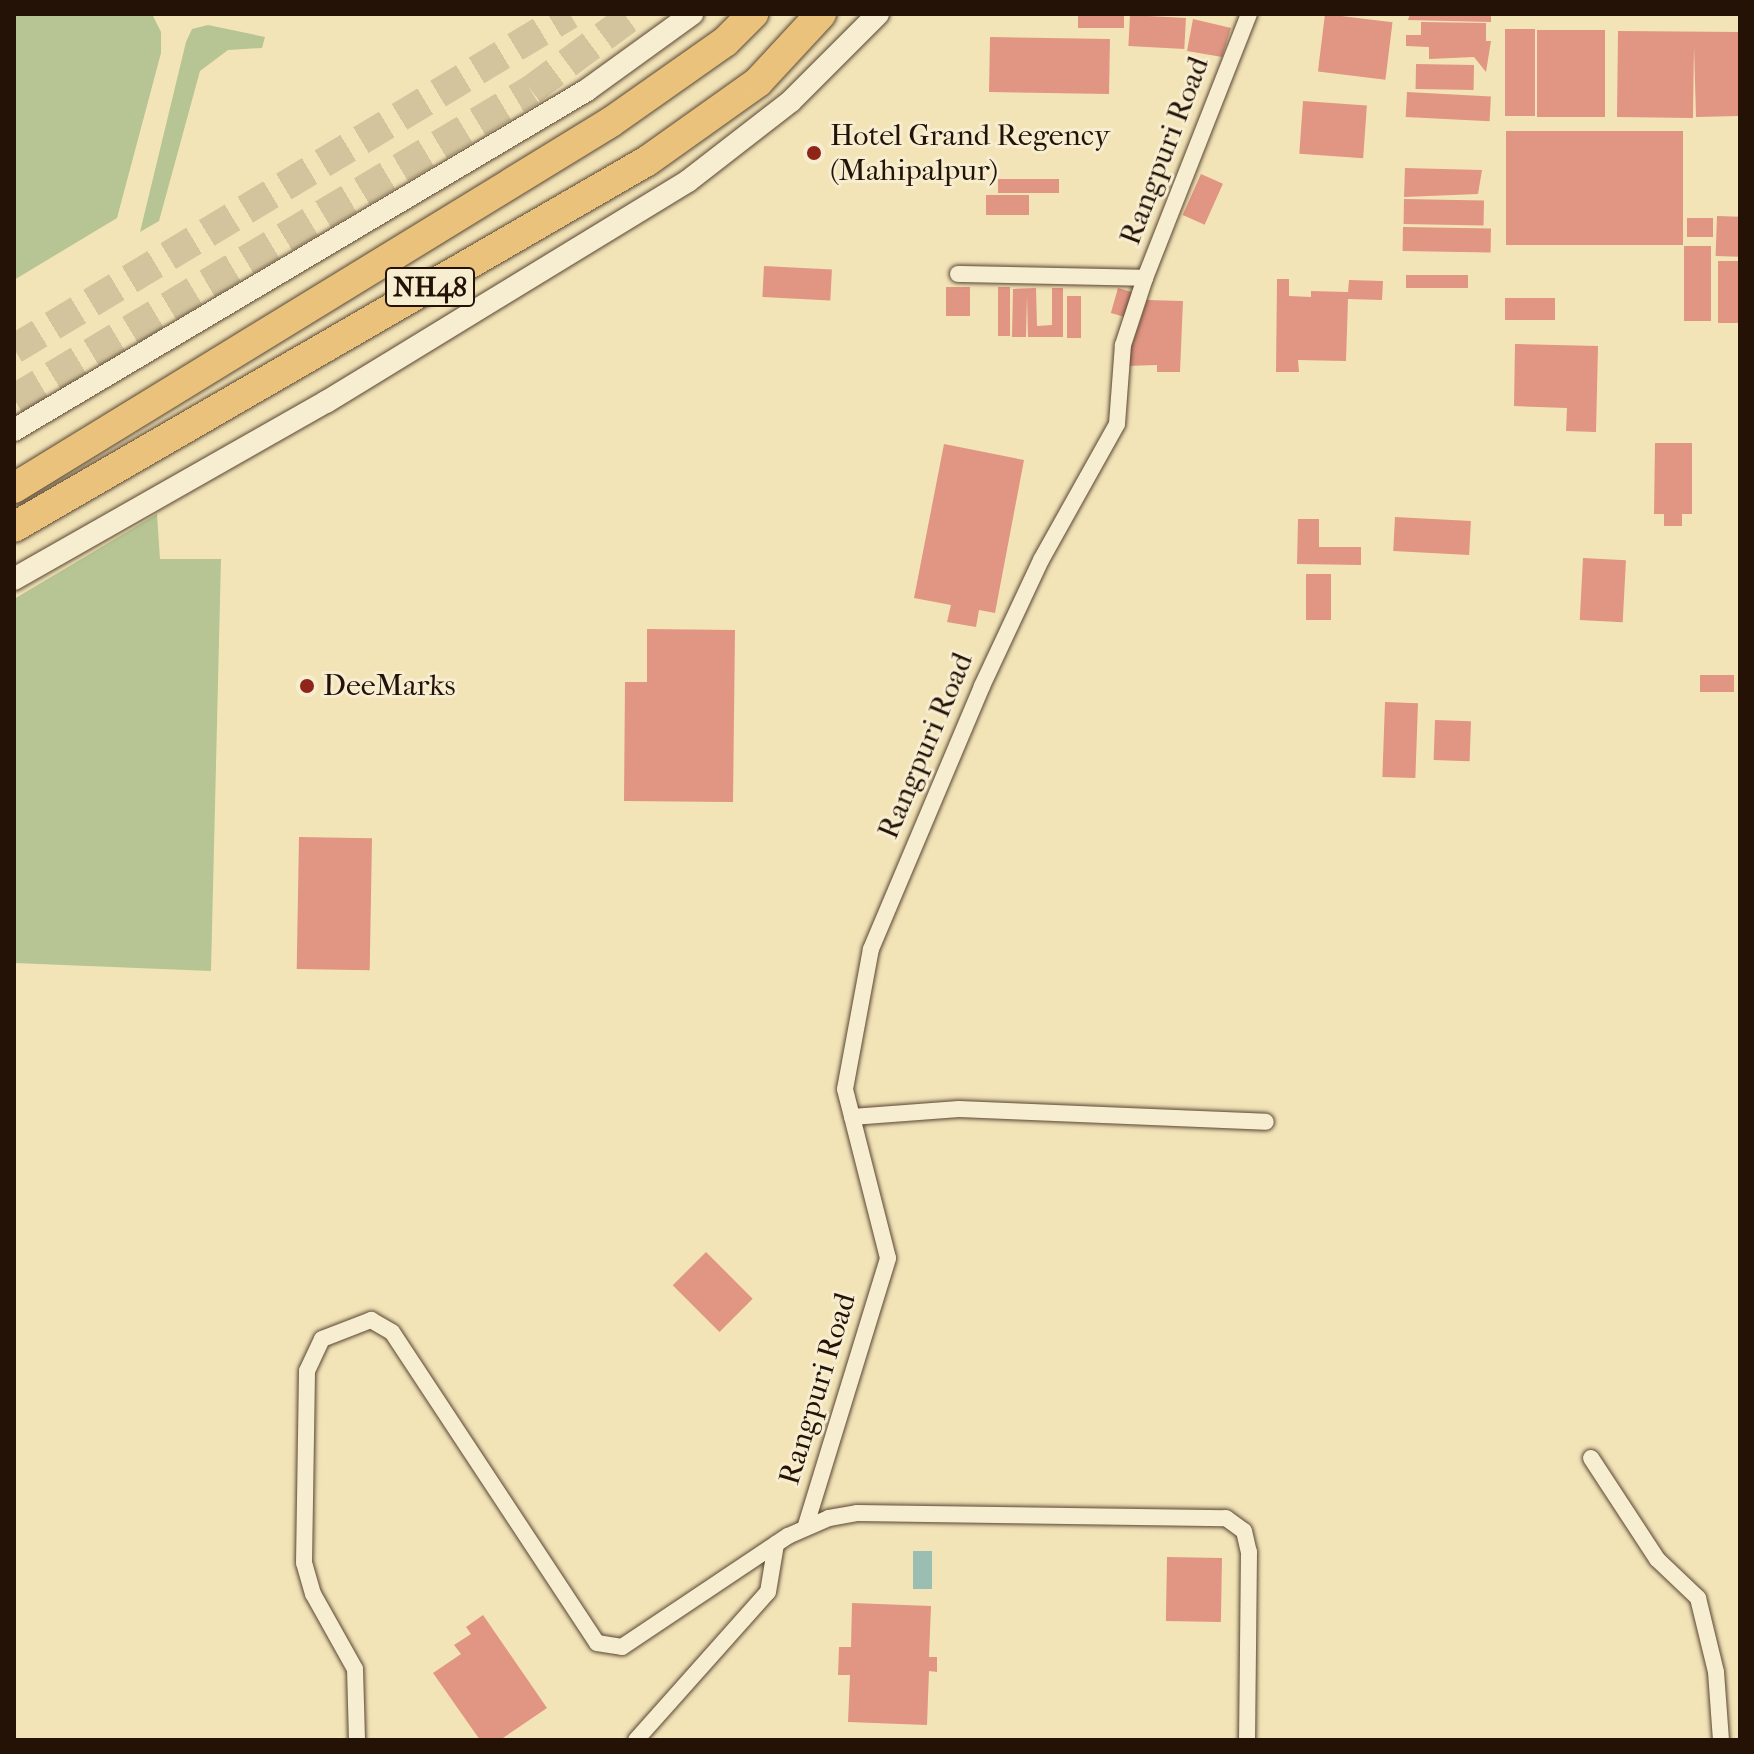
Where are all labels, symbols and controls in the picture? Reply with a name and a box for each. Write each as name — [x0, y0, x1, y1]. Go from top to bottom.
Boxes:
street label: Rangpuri Road — [1113, 52, 1217, 250]
place label: Hotel Grand Regency (Mahipalpur) — [830, 118, 1110, 188]
marker: Hotel Grand Regency (Mahipalpur) — [805, 144, 823, 162]
road number: NH48 — [384, 263, 476, 311]
street label: Rangpuri Road — [871, 648, 981, 844]
place label: DeeMarks — [323, 668, 456, 704]
marker: DeeMarks — [298, 677, 316, 695]
street label: Rangpuri Road — [772, 1289, 864, 1489]

